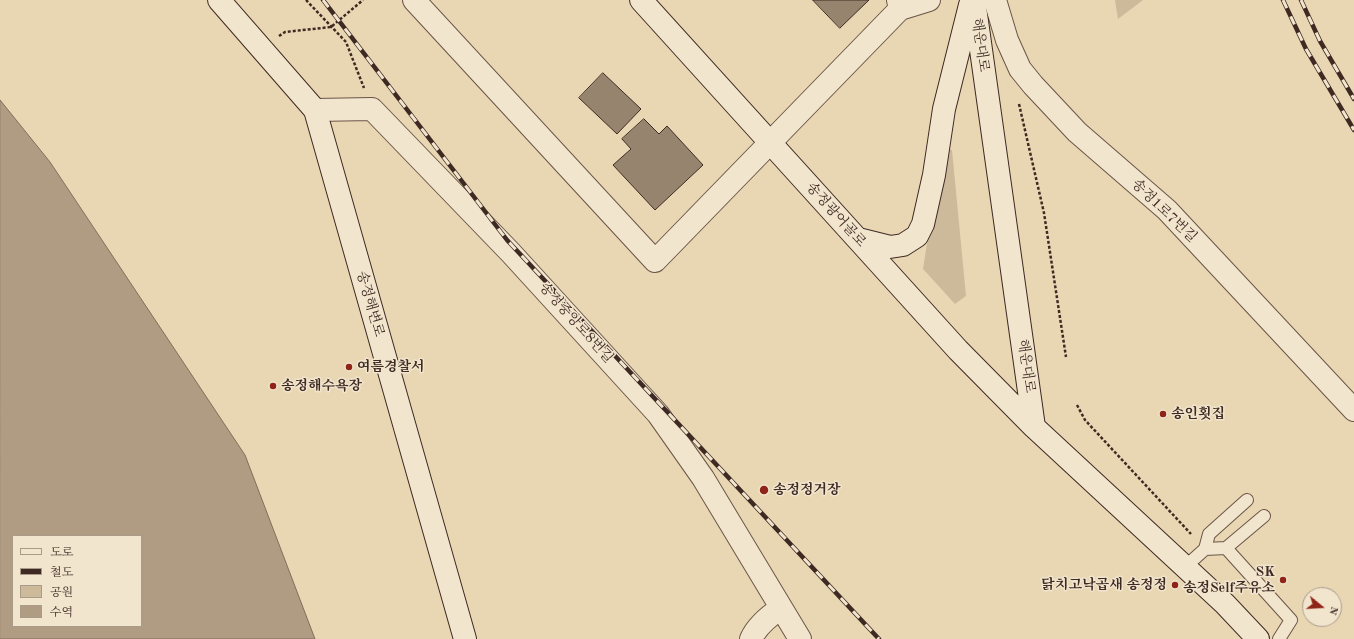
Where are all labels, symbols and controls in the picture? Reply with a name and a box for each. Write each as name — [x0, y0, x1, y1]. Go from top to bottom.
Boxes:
street label: 해운대로 — [968, 17, 992, 73]
street label: 송정1로7번길 — [1128, 176, 1200, 246]
street label: 송정광어골로 — [803, 179, 869, 251]
street label: 송정해변로 — [353, 269, 387, 339]
street label: 송정중앙로8번길 — [535, 279, 617, 367]
street label: 해운대로 — [1014, 338, 1038, 394]
place label: 여름경찰서 — [357, 359, 425, 375]
marker: 여름경찰서 — [344, 362, 354, 372]
place label: 송정해수욕장 — [281, 378, 362, 394]
marker: 송정해수욕장 — [268, 381, 278, 391]
place label: 송인횟집 — [1171, 406, 1225, 422]
marker: 송인횟집 — [1158, 409, 1168, 419]
place label: 송정정거장 — [773, 482, 841, 498]
marker: 송정정거장 — [758, 484, 770, 496]
legend — [12, 535, 142, 627]
text: 도로 — [50, 547, 73, 559]
place label: SK 송정Self주유소 — [1183, 564, 1275, 596]
text: 철도 — [50, 567, 73, 579]
marker: SK 송정Self주유소 — [1278, 575, 1288, 585]
place label: 닭치고낙곱새 송정정 — [1041, 577, 1167, 593]
marker: 닭치고낙곱새 송정정 — [1170, 580, 1180, 590]
text: 공원 — [50, 587, 73, 599]
north arrow — [1302, 587, 1342, 627]
text: N — [1326, 605, 1339, 616]
text: 수역 — [50, 607, 73, 619]

